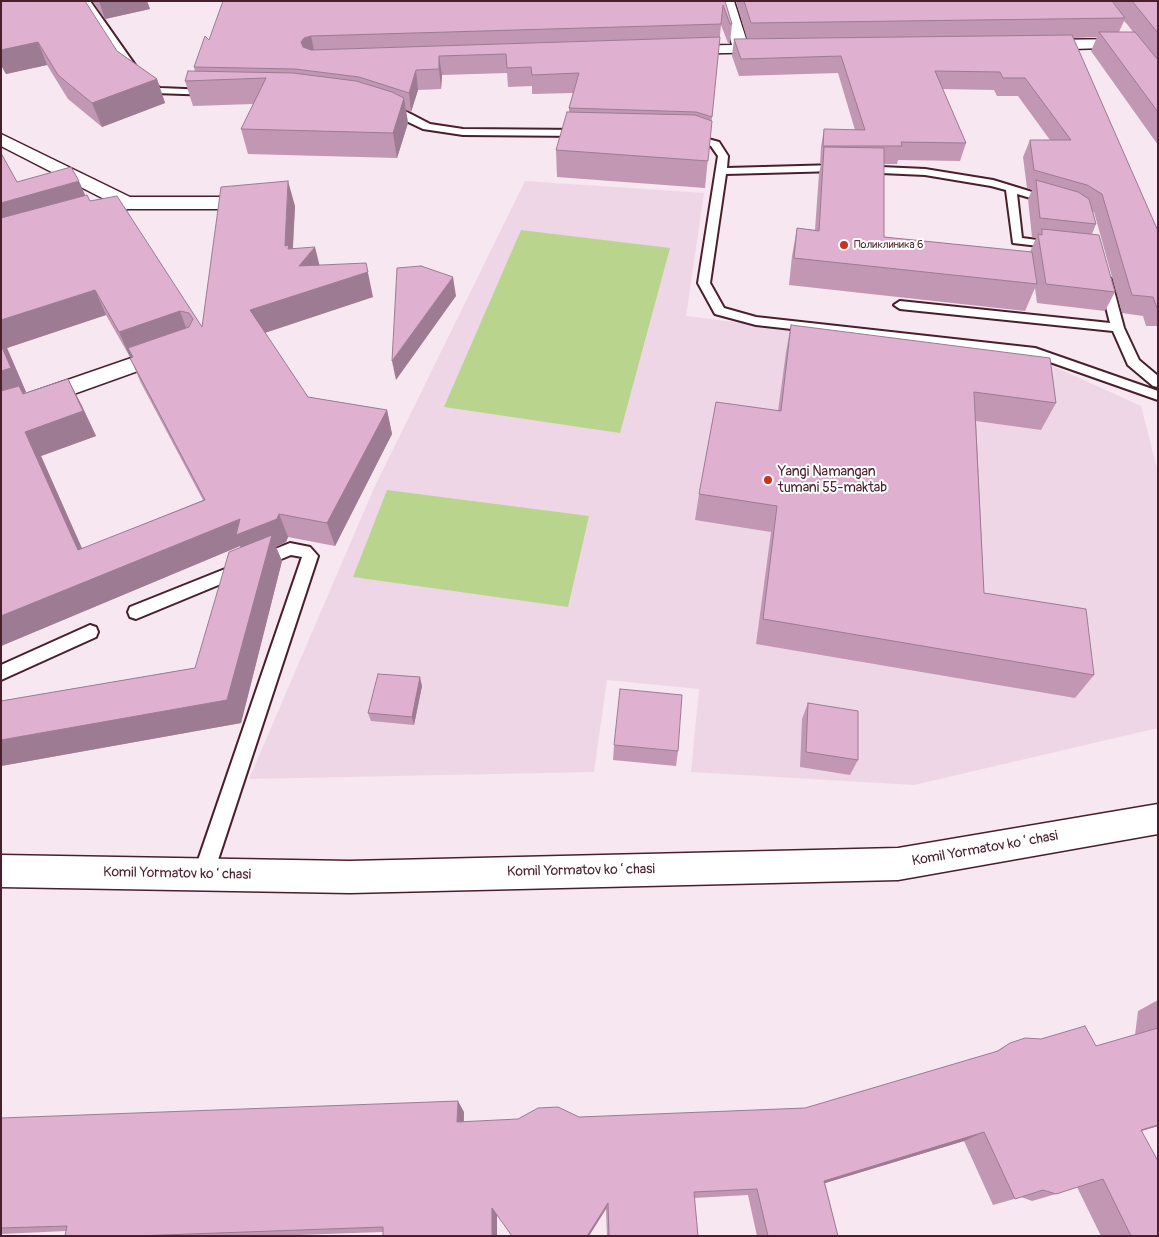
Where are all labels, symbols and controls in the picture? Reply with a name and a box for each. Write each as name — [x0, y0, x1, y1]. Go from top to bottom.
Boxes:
place label: Поликлиника 6 — [854, 238, 924, 252]
marker: Поликлиника 6 — [838, 239, 850, 251]
place label: Yangi Namangan tumani 55-maktab — [778, 464, 887, 497]
marker: Yangi Namangan tumani 55-maktab — [762, 474, 774, 486]
street label: Komil Yormatov koʻchasi — [911, 828, 1059, 870]
street label: Komil Yormatov koʻchasi — [507, 861, 655, 881]
street label: Komil Yormatov koʻchasi — [103, 864, 251, 884]

